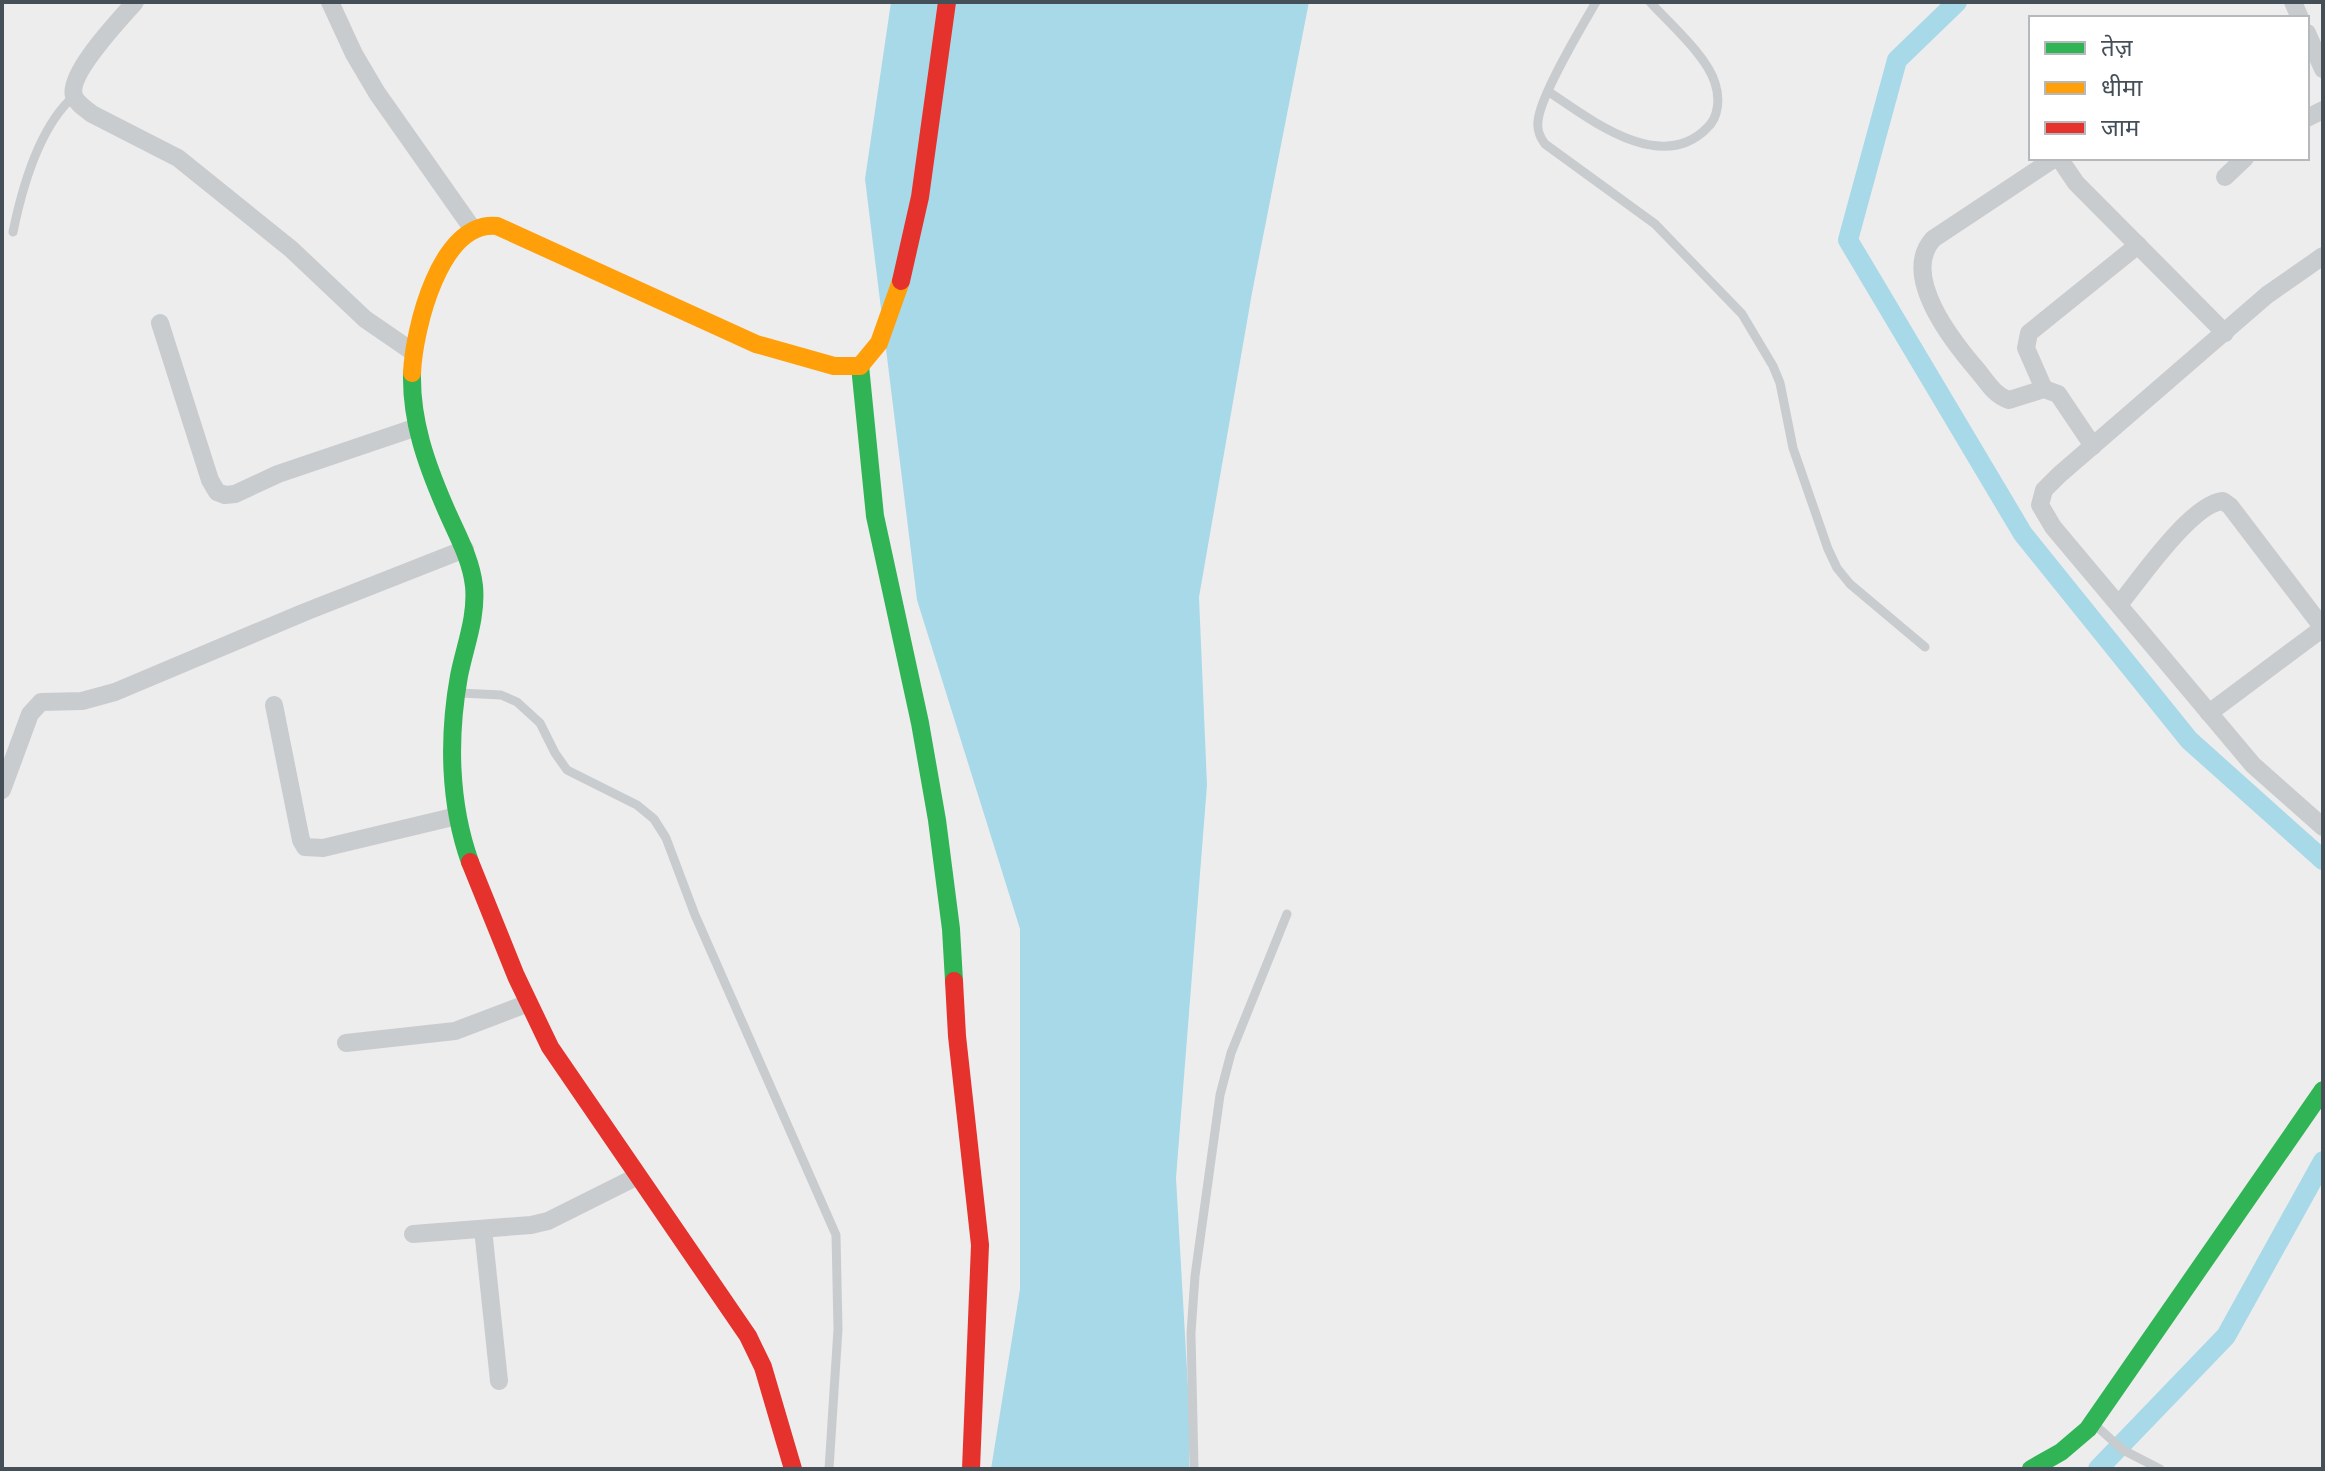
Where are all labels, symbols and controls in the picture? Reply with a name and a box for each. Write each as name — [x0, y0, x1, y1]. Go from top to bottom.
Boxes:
legend — [2029, 16, 2309, 160]
text: तेज़ — [2101, 30, 2134, 63]
text: धीमा — [2101, 70, 2143, 103]
text: जाम — [2101, 110, 2140, 143]

